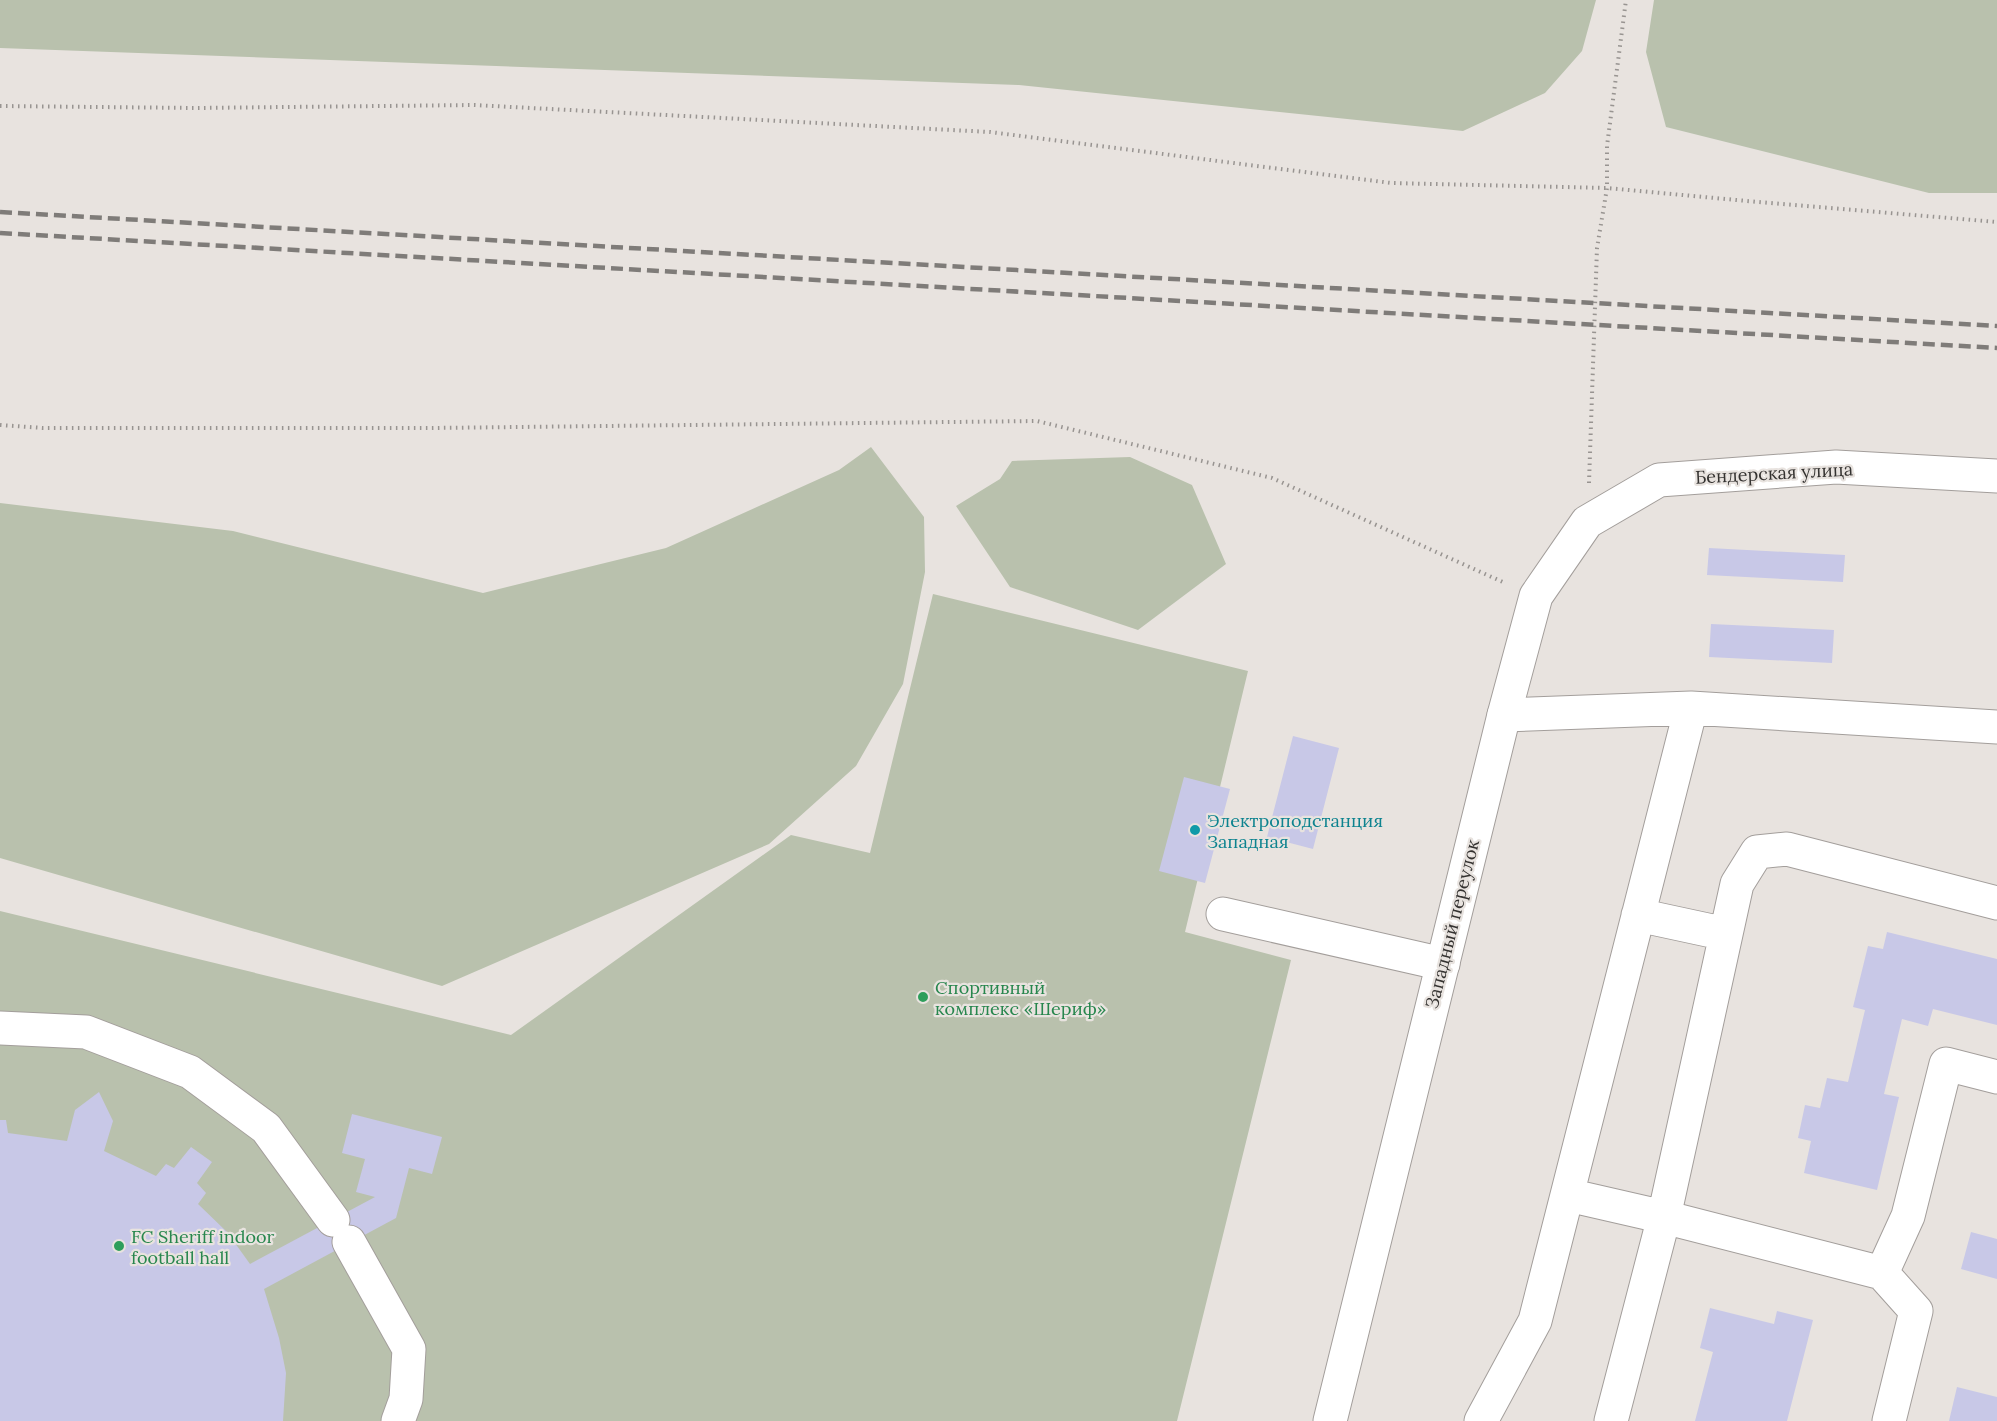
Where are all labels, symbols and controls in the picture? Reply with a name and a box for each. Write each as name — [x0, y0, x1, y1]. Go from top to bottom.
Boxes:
street label: Бендерская улица — [1694, 457, 1854, 489]
place label: Электроподстанция Западная — [1207, 809, 1383, 853]
marker: Электроподстанция Западная — [1188, 823, 1202, 837]
street label: Западный переулок — [1420, 837, 1484, 1011]
place label: Спортивный комплекс «Шериф» — [935, 976, 1106, 1020]
marker: Спортивный комплекс «Шериф» — [916, 990, 930, 1004]
place label: FC Sheriff indoor football hall — [131, 1225, 275, 1269]
marker: FC Sheriff indoor football hall — [112, 1239, 126, 1253]

